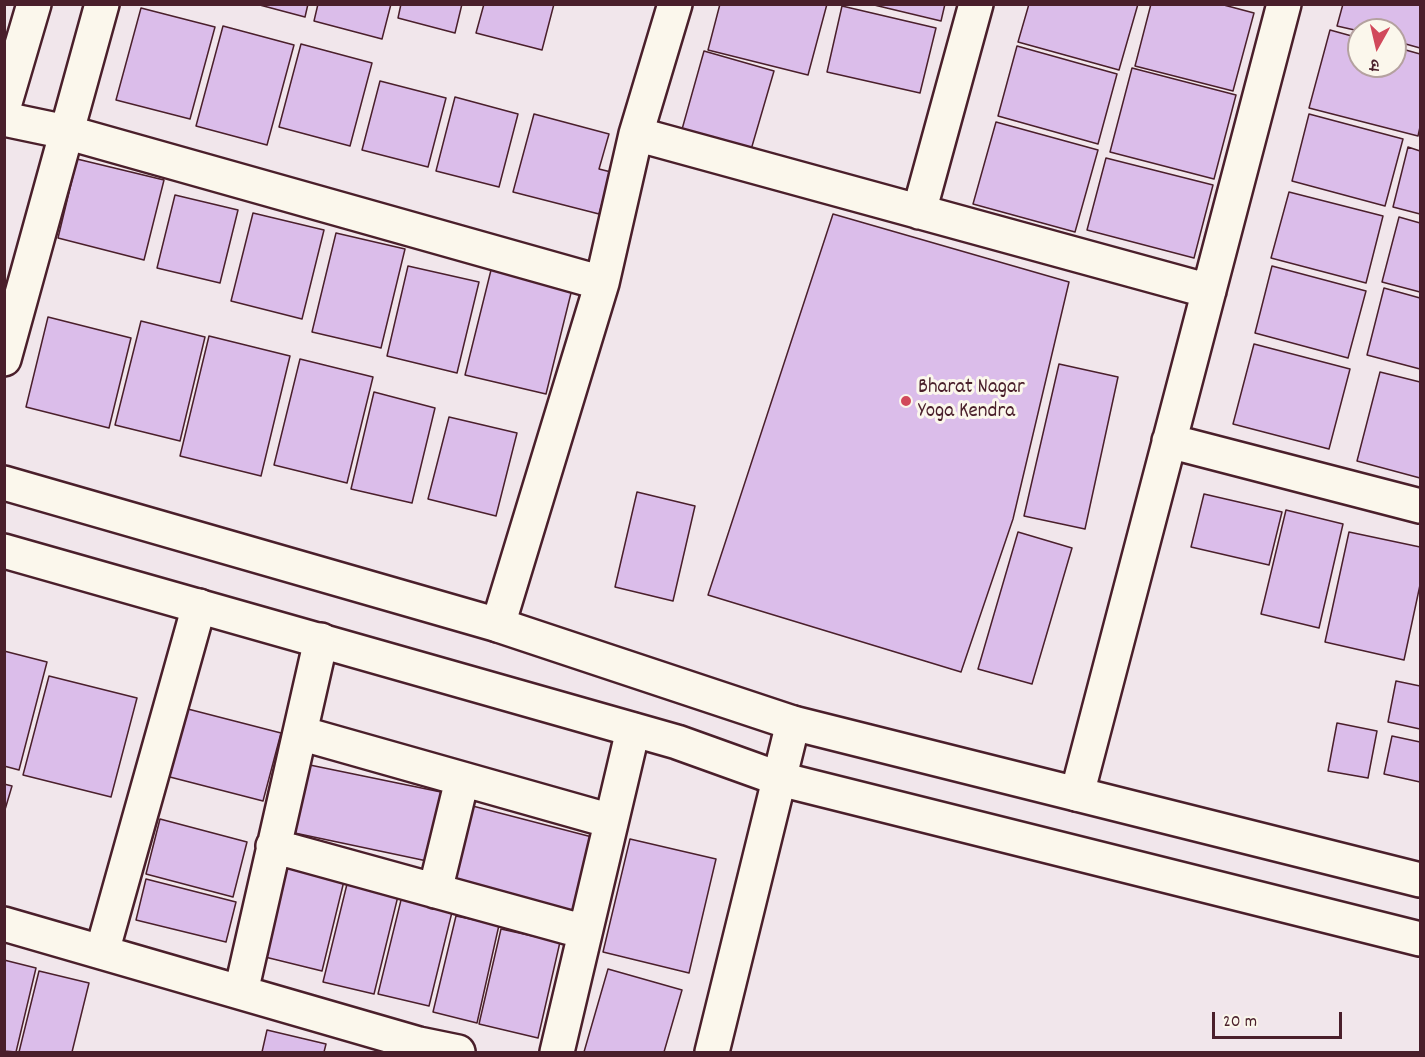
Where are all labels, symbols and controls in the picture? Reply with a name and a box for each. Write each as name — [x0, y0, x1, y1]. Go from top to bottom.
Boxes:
north arrow — [1347, 18, 1407, 78]
text: उ — [1369, 52, 1381, 76]
place label: Bharat Nagar Yoga Kendra — [918, 376, 1025, 426]
marker: Bharat Nagar Yoga Kendra — [899, 394, 913, 408]
scale bar — [1215, 1000, 1346, 1038]
text: 20 m — [1223, 1010, 1257, 1035]

